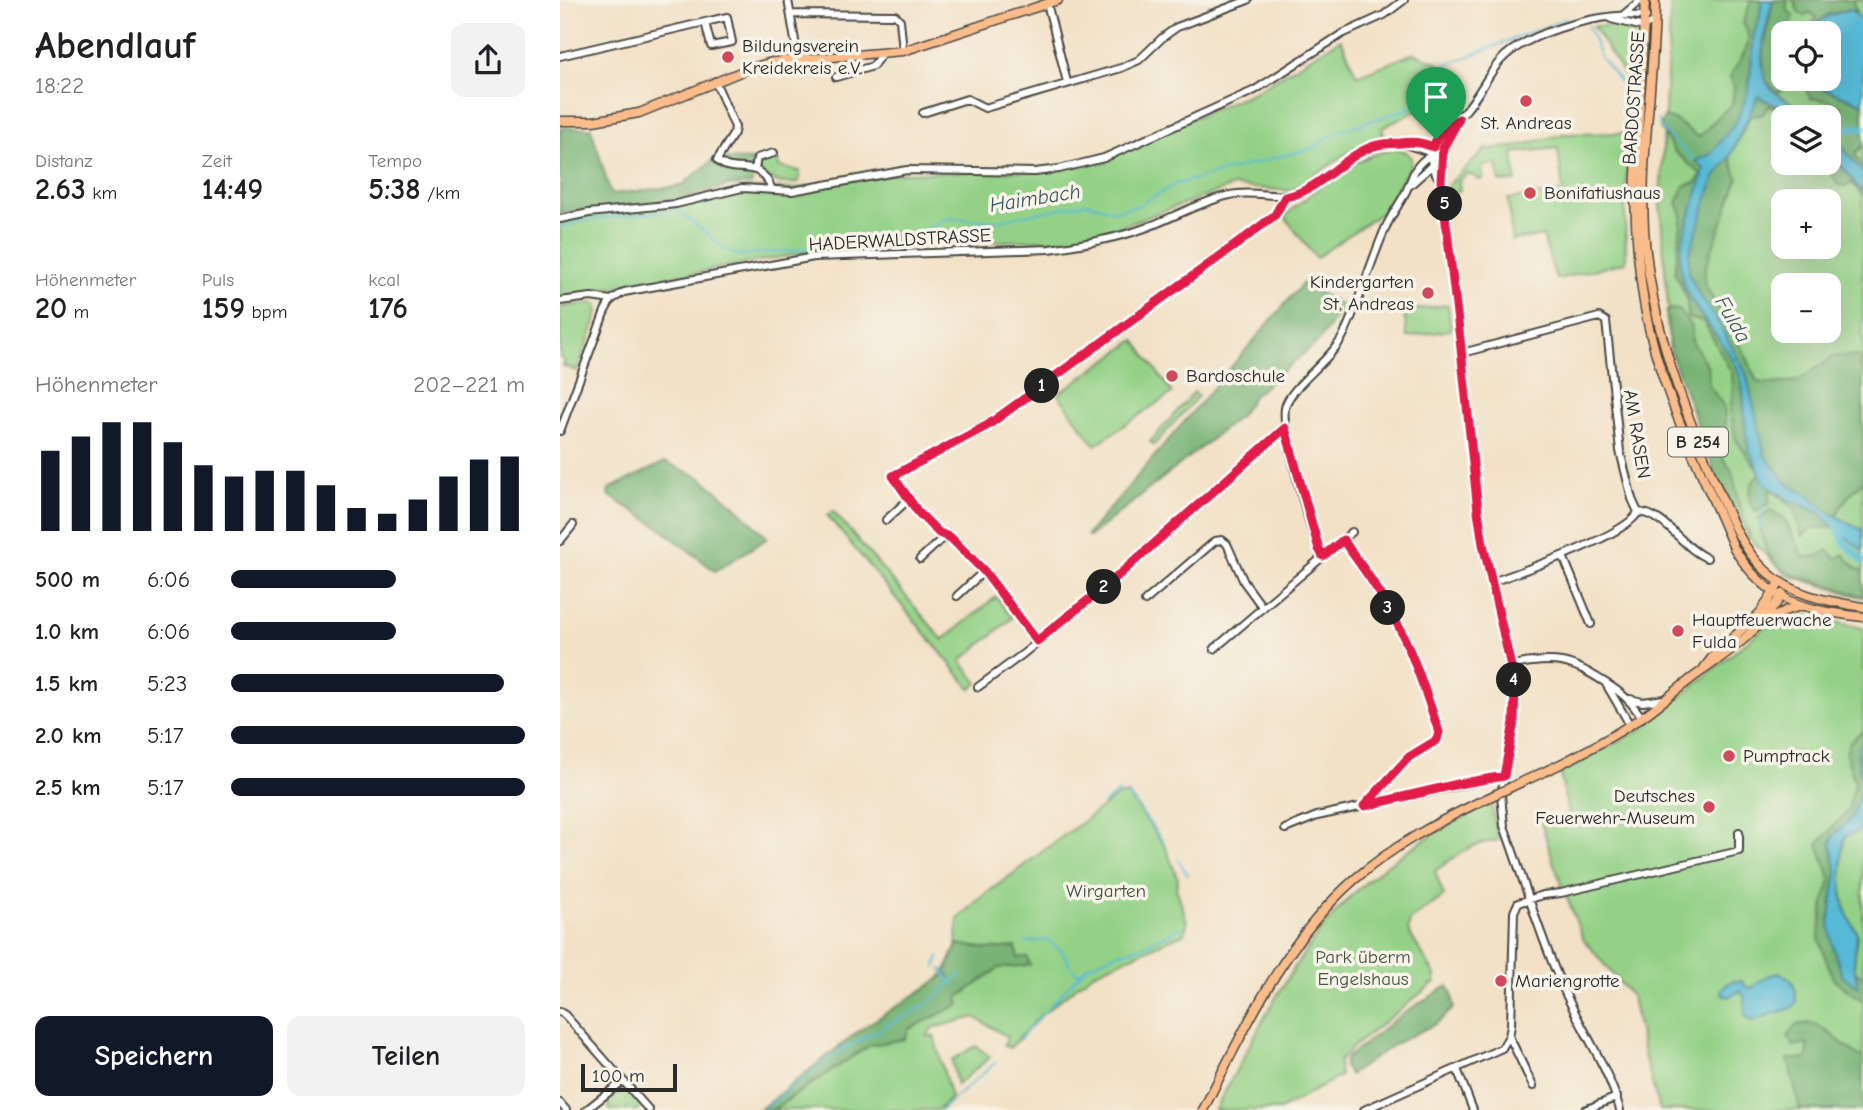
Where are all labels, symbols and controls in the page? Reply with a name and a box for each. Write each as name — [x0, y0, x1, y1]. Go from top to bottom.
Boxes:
map controls — [1771, 21, 1841, 343]
button: locate — [1771, 21, 1841, 91]
button: share — [451, 23, 525, 97]
text: Abendlauf — [35, 24, 195, 68]
street label: BARDOSTRASSE — [1618, 31, 1650, 165]
place label: Bildungsverein Kreidekreis e.V. — [742, 35, 861, 79]
marker: Bildungsverein Kreidekreis e.V. — [720, 49, 736, 65]
pin — [1406, 67, 1466, 139]
text: 18:22 — [35, 72, 84, 99]
icon: arrive — [1417, 78, 1455, 116]
marker: St. Andreas — [1518, 93, 1534, 109]
button: layers — [1771, 105, 1841, 175]
place label: St. Andreas — [1480, 112, 1572, 134]
text: Distanz — [35, 150, 93, 172]
text: Zeit — [202, 150, 232, 172]
text: Tempo — [368, 150, 422, 172]
text: 2.63 — [35, 172, 86, 207]
text: 14:49 — [202, 172, 263, 207]
text: 5:38 — [368, 172, 421, 207]
water label: Haimbach — [988, 179, 1082, 217]
text: km — [86, 182, 117, 204]
text: /km — [421, 182, 460, 204]
place label: Bonifatiushaus — [1544, 182, 1660, 204]
marker: Bonifatiushaus — [1522, 185, 1538, 201]
pin: 5 — [1428, 186, 1463, 222]
button: + — [1771, 189, 1841, 259]
text: 5 — [1439, 192, 1450, 214]
street label: HADERWALDSTRASSE — [808, 224, 992, 256]
text: Höhenmeter — [35, 269, 136, 291]
text: Puls — [202, 269, 234, 291]
text: kcal — [368, 269, 400, 291]
place label: Kindergarten St. Andreas — [1310, 271, 1414, 315]
button: − — [1771, 273, 1841, 343]
marker: Kindergarten St. Andreas — [1420, 285, 1436, 301]
text: 20 — [35, 291, 67, 326]
text: 159 — [202, 291, 245, 326]
text: 176 — [368, 291, 408, 326]
water label: Fulda — [1710, 291, 1756, 347]
text: m — [67, 301, 89, 323]
text: bpm — [245, 301, 287, 323]
place label: Bardoschule — [1186, 365, 1285, 387]
pin: 1 — [1024, 368, 1060, 404]
marker: Bardoschule — [1164, 368, 1180, 384]
text: Höhenmeter — [35, 371, 157, 398]
text: 202–221 m — [413, 371, 525, 398]
text: 1 — [1038, 374, 1045, 396]
street label: AM RASEN — [1619, 388, 1655, 480]
road number: B 254 — [1668, 428, 1728, 457]
text: 500 m — [35, 566, 100, 593]
text: 6:06 — [147, 566, 190, 593]
pin: 2 — [1086, 570, 1122, 604]
text: 2 — [1099, 575, 1108, 597]
pin: 3 — [1370, 590, 1406, 626]
text: 3 — [1383, 596, 1392, 618]
place label: Hauptfeuerwache Fulda — [1692, 609, 1832, 653]
text: 1.0 km — [35, 618, 99, 645]
text: 6:06 — [147, 618, 190, 645]
marker: Hauptfeuerwache Fulda — [1670, 623, 1686, 639]
pin: 4 — [1496, 662, 1532, 698]
text: 4 — [1509, 668, 1518, 690]
text: 1.5 km — [35, 670, 98, 697]
text: 5:23 — [147, 670, 187, 697]
text: 2.0 km — [35, 722, 101, 749]
text: 5:17 — [147, 722, 184, 749]
place label: Pumptrack — [1743, 745, 1831, 767]
marker: Pumptrack — [1721, 748, 1737, 764]
text: 2.5 km — [35, 774, 101, 801]
text: 5:17 — [147, 774, 184, 801]
place label: Deutsches Feuerwehr-Museum — [1535, 785, 1695, 829]
marker: Deutsches Feuerwehr-Museum — [1701, 799, 1717, 815]
park label: Wirgarten — [1066, 880, 1146, 902]
park label: Park überm Engelshaus — [1315, 946, 1411, 990]
place label: Mariengrotte — [1515, 970, 1620, 992]
marker: Mariengrotte — [1493, 973, 1509, 989]
button: Speichern — [35, 1016, 273, 1096]
button: Teilen — [287, 1016, 525, 1096]
scale bar — [581, 1061, 677, 1093]
text: 100 m — [592, 1065, 645, 1087]

